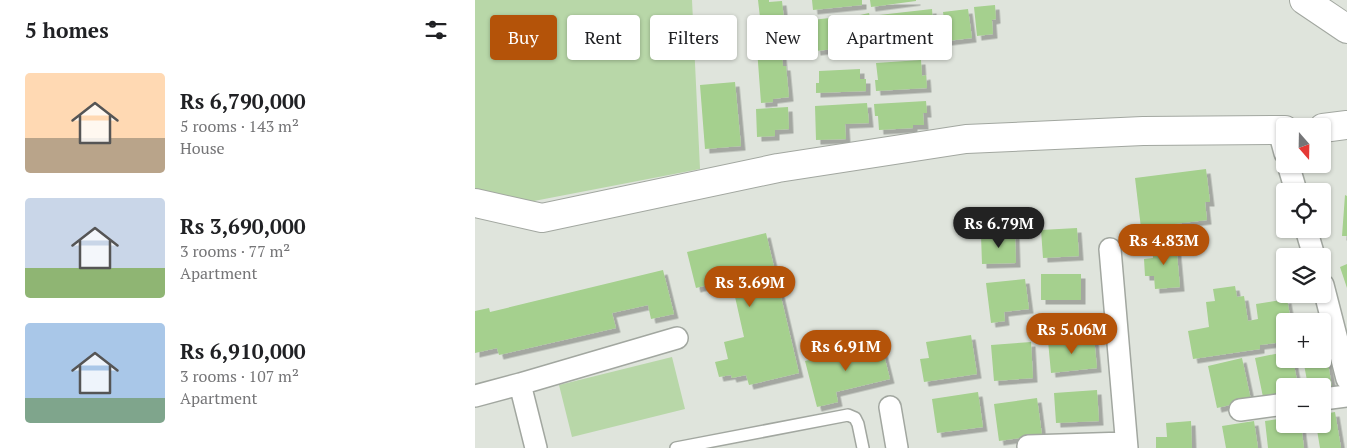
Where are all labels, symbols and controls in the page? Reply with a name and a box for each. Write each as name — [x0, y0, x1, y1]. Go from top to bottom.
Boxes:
chip: Buy — [490, 15, 557, 60]
chip: Rent — [567, 15, 640, 60]
chip: Filters — [650, 15, 737, 60]
chip: New — [747, 15, 818, 60]
chip: Apartment — [828, 15, 952, 60]
text: 5 homes — [25, 16, 109, 44]
icon: filters — [422, 16, 450, 44]
text: Rs 6,790,000 — [180, 87, 306, 115]
icon: home — [65, 93, 125, 153]
text: 5 rooms · 143 m² — [180, 115, 299, 137]
north arrow — [1276, 118, 1331, 172]
map controls — [1276, 118, 1331, 433]
text: House — [180, 137, 225, 159]
button: locate — [1276, 183, 1331, 238]
pin: Rs 6.79M — [947, 206, 1051, 249]
text: Rs 3,690,000 — [180, 212, 306, 240]
text: Rs 6.79M — [964, 212, 1034, 234]
icon: home — [65, 218, 125, 278]
pin: Rs 4.83M — [1112, 224, 1216, 266]
text: Rs 4.83M — [1129, 229, 1199, 251]
text: 3 rooms · 77 m² — [180, 240, 290, 262]
button: layers — [1276, 248, 1331, 303]
text: Apartment — [180, 262, 257, 284]
pin: Rs 3.69M — [698, 266, 802, 308]
text: Rs 3.69M — [715, 271, 785, 293]
pin: Rs 5.06M — [1020, 312, 1124, 355]
button: + — [1276, 313, 1331, 368]
text: Rs 5.06M — [1037, 318, 1107, 340]
pin: Rs 6.91M — [794, 330, 898, 372]
text: Rs 6.91M — [811, 335, 881, 357]
text: Rs 6,910,000 — [180, 337, 306, 365]
icon: home — [65, 343, 125, 403]
text: 3 rooms · 107 m² — [180, 365, 299, 387]
button: − — [1276, 378, 1331, 433]
text: Apartment — [180, 387, 257, 409]

